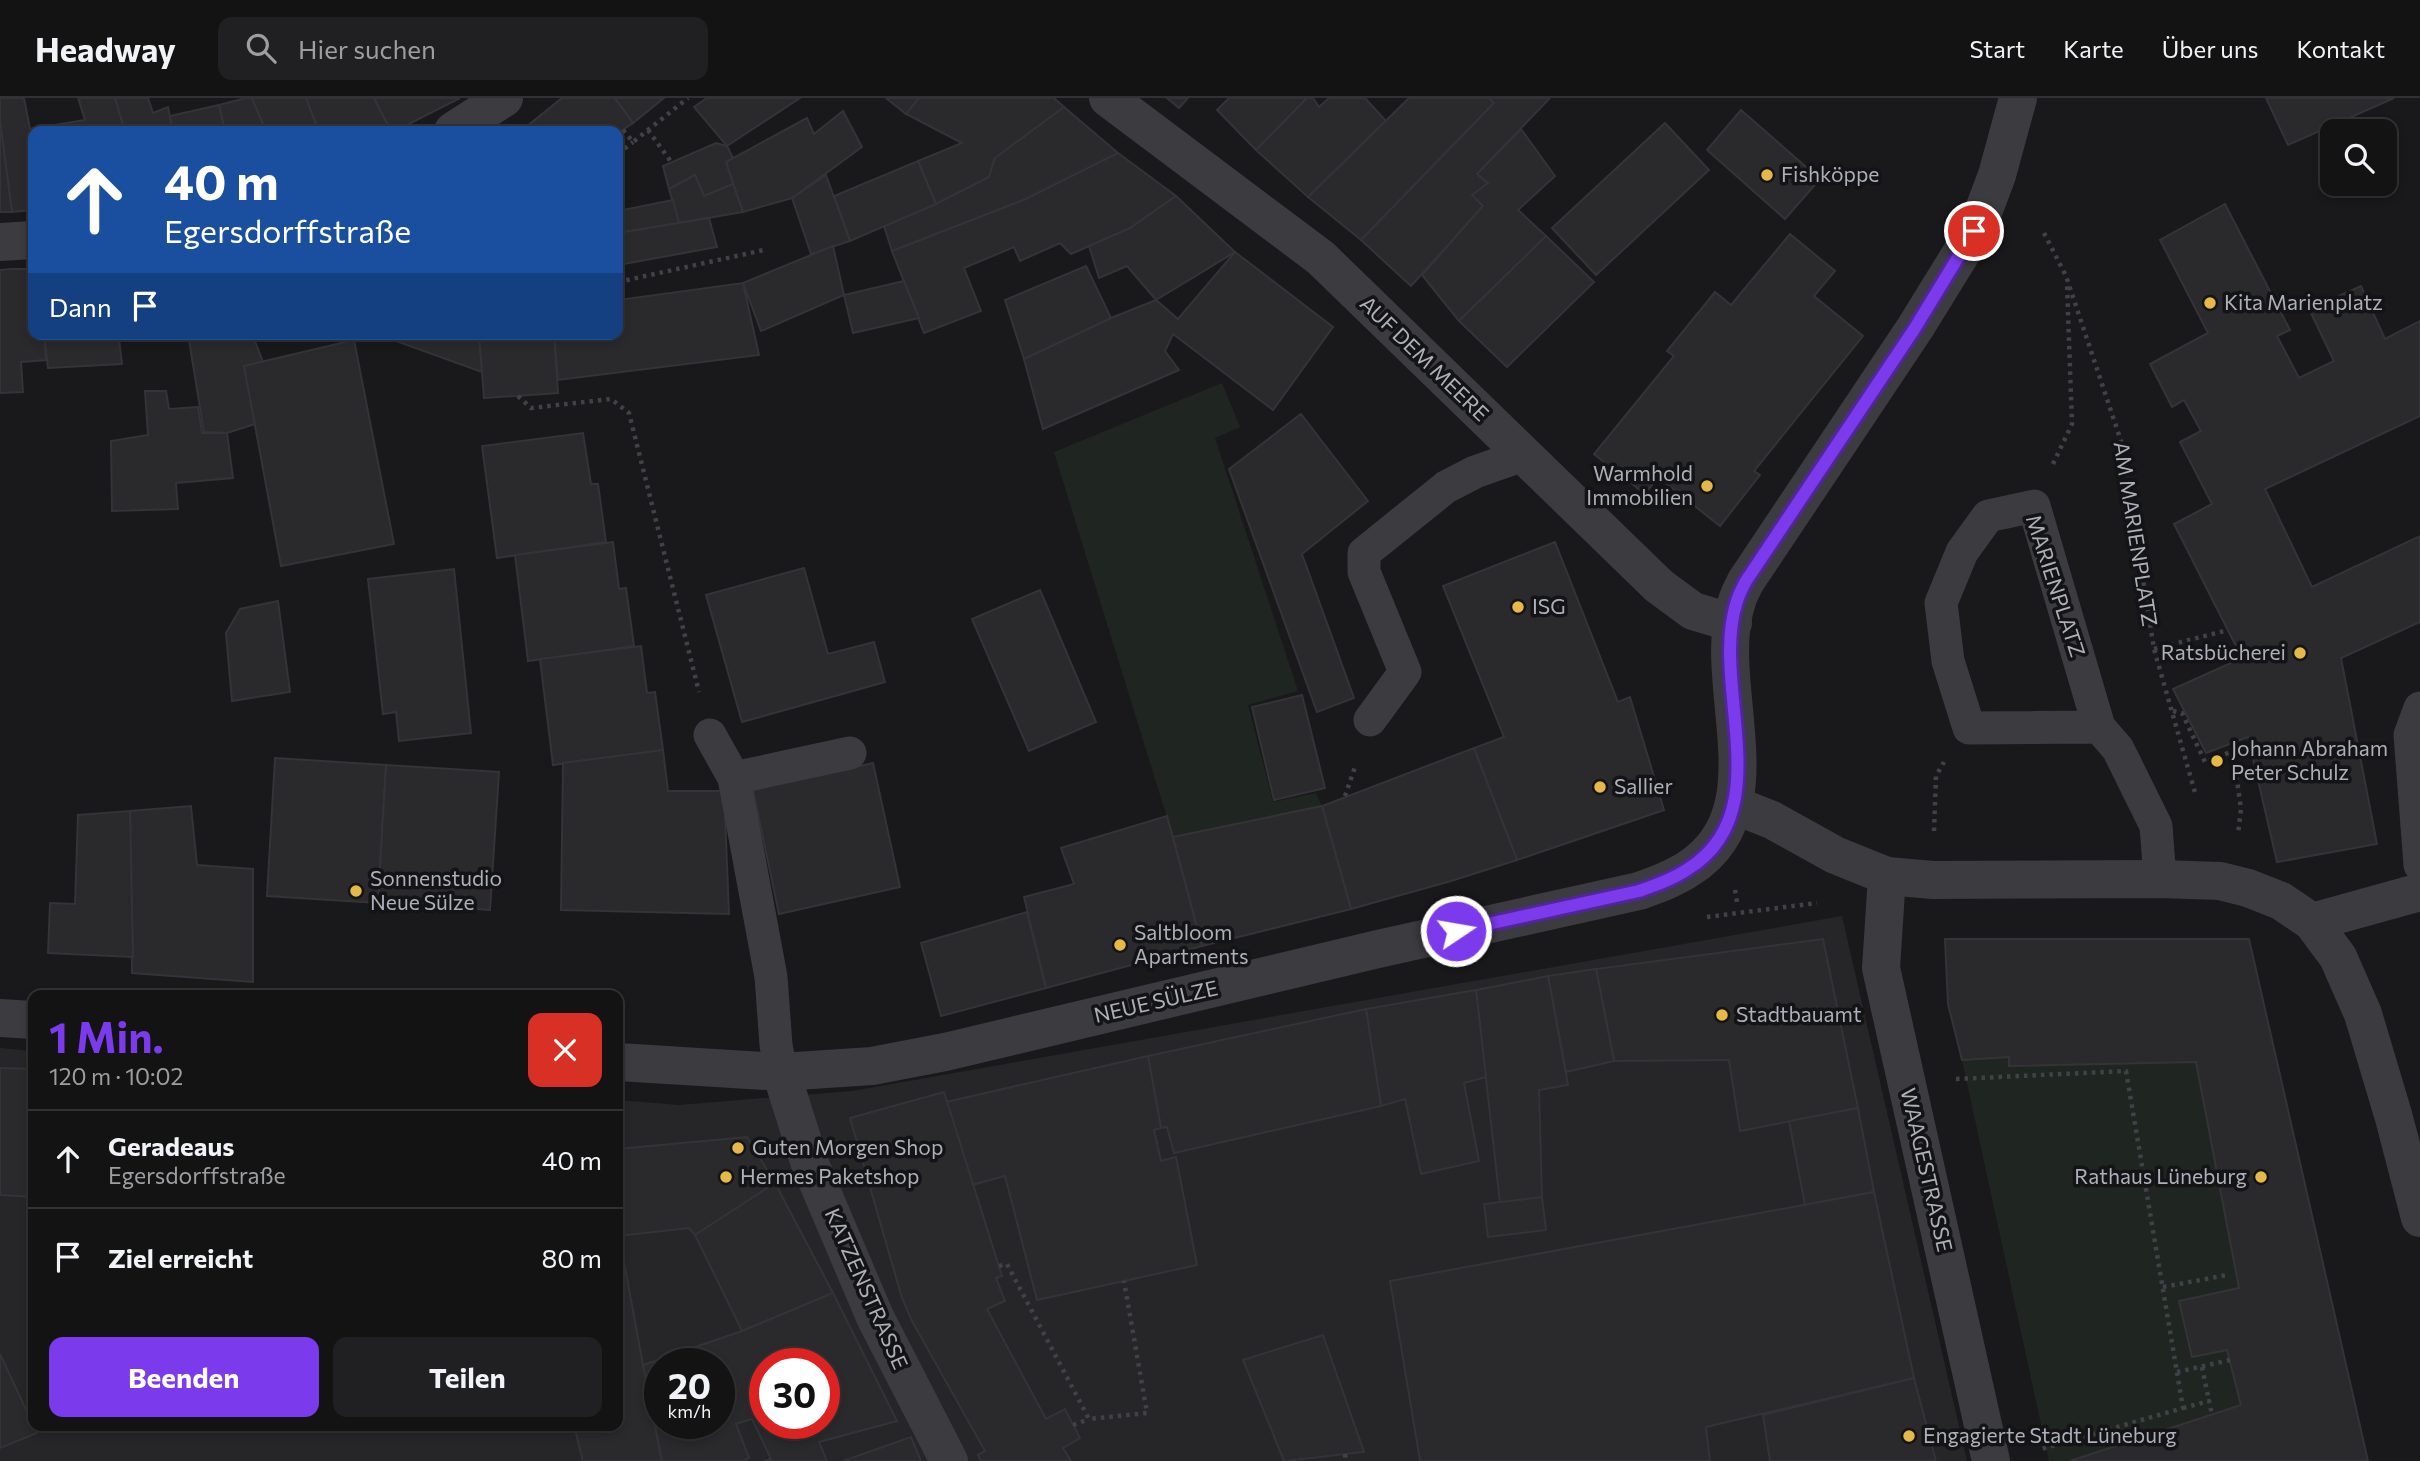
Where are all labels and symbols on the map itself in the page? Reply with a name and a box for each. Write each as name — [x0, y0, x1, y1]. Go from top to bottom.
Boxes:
place label: Fishköppe — [1781, 161, 1879, 186]
marker: Fishköppe — [1759, 167, 1775, 183]
pin — [1944, 201, 2004, 261]
place label: Kita Marienplatz — [2224, 289, 2383, 314]
street label: AUF DEM MEERE — [1356, 290, 1494, 426]
marker: Kita Marienplatz — [2202, 295, 2218, 311]
street label: AM MARIENPLATZ — [2110, 440, 2163, 628]
place label: Warmhold Immobilien — [1586, 460, 1693, 509]
marker: Warmhold Immobilien — [1699, 478, 1715, 494]
street label: MARIENPLATZ — [2022, 511, 2091, 660]
place label: ISG — [1532, 593, 1566, 618]
marker: ISG — [1510, 599, 1526, 615]
place label: Ratsbücherei — [2161, 639, 2286, 664]
marker: Ratsbücherei — [2292, 645, 2308, 661]
place label: Johann Abraham Peter Schulz — [2231, 735, 2388, 784]
marker: Johann Abraham Peter Schulz — [2209, 753, 2225, 769]
place label: Sallier — [1614, 773, 1673, 798]
marker: Sallier — [1592, 779, 1608, 795]
place label: Sonnenstudio Neue Sülze — [370, 865, 502, 914]
marker: Sonnenstudio Neue Sülze — [348, 883, 364, 899]
position arrow — [1419, 894, 1493, 968]
place label: Saltbloom Apartments — [1134, 919, 1249, 968]
marker: Saltbloom Apartments — [1112, 937, 1128, 953]
street label: NEUE SÜLZE — [1091, 974, 1220, 1027]
place label: Stadtbauamt — [1736, 1001, 1862, 1026]
marker: Stadtbauamt — [1714, 1007, 1730, 1023]
street label: WAAGESTRASSE — [1896, 1085, 1958, 1254]
place label: Guten Morgen Shop — [752, 1134, 943, 1159]
marker: Guten Morgen Shop — [730, 1140, 746, 1156]
place label: Hermes Paketshop — [740, 1163, 919, 1188]
place label: Rathaus Lüneburg — [2074, 1163, 2247, 1188]
marker: Hermes Paketshop — [718, 1169, 734, 1185]
marker: Rathaus Lüneburg — [2253, 1169, 2269, 1185]
street label: KATZENSTRASSE — [821, 1204, 914, 1373]
speed limit sign: 30 — [749, 1348, 840, 1439]
place label: Engagierte Stadt Lüneburg — [1923, 1422, 2177, 1447]
marker: Engagierte Stadt Lüneburg — [1901, 1428, 1917, 1444]

